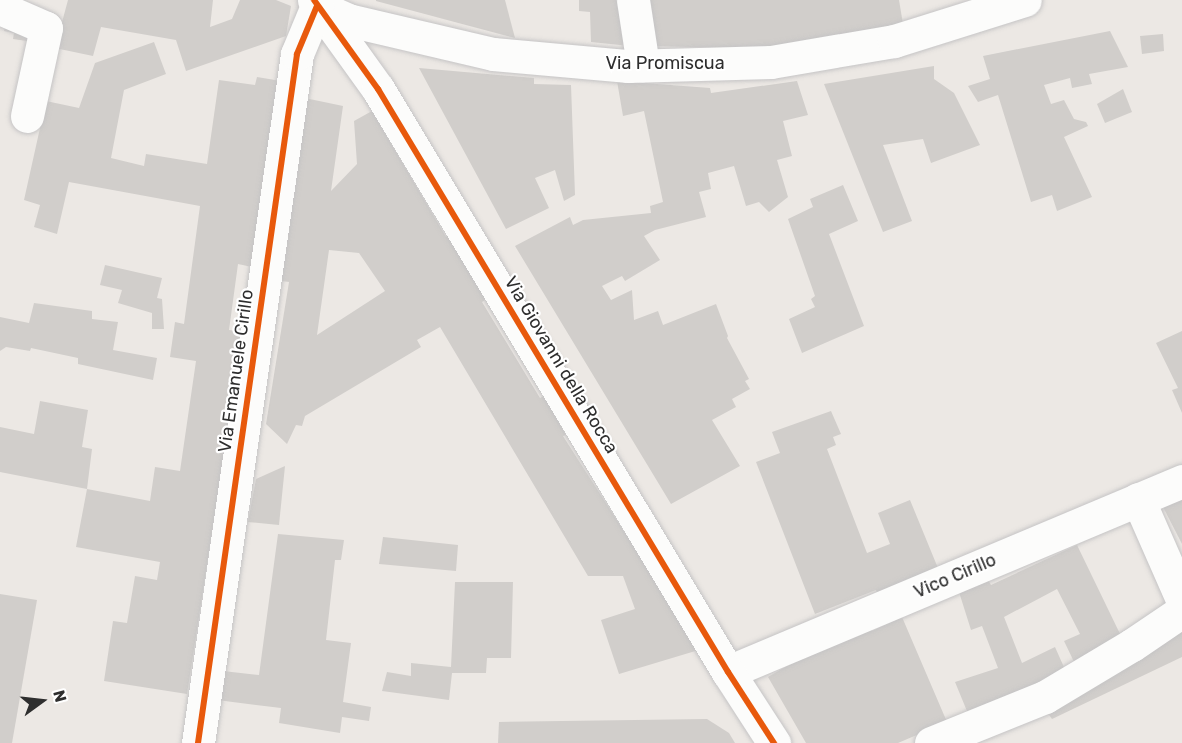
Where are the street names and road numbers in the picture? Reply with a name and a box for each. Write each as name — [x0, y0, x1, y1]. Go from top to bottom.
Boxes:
street label: Via Promiscua — [605, 52, 725, 74]
street label: Via Giovanni della Rocca — [499, 272, 623, 458]
street label: Via Emanuele Cirillo — [214, 288, 258, 454]
street label: Vico Cirillo — [911, 549, 999, 603]

